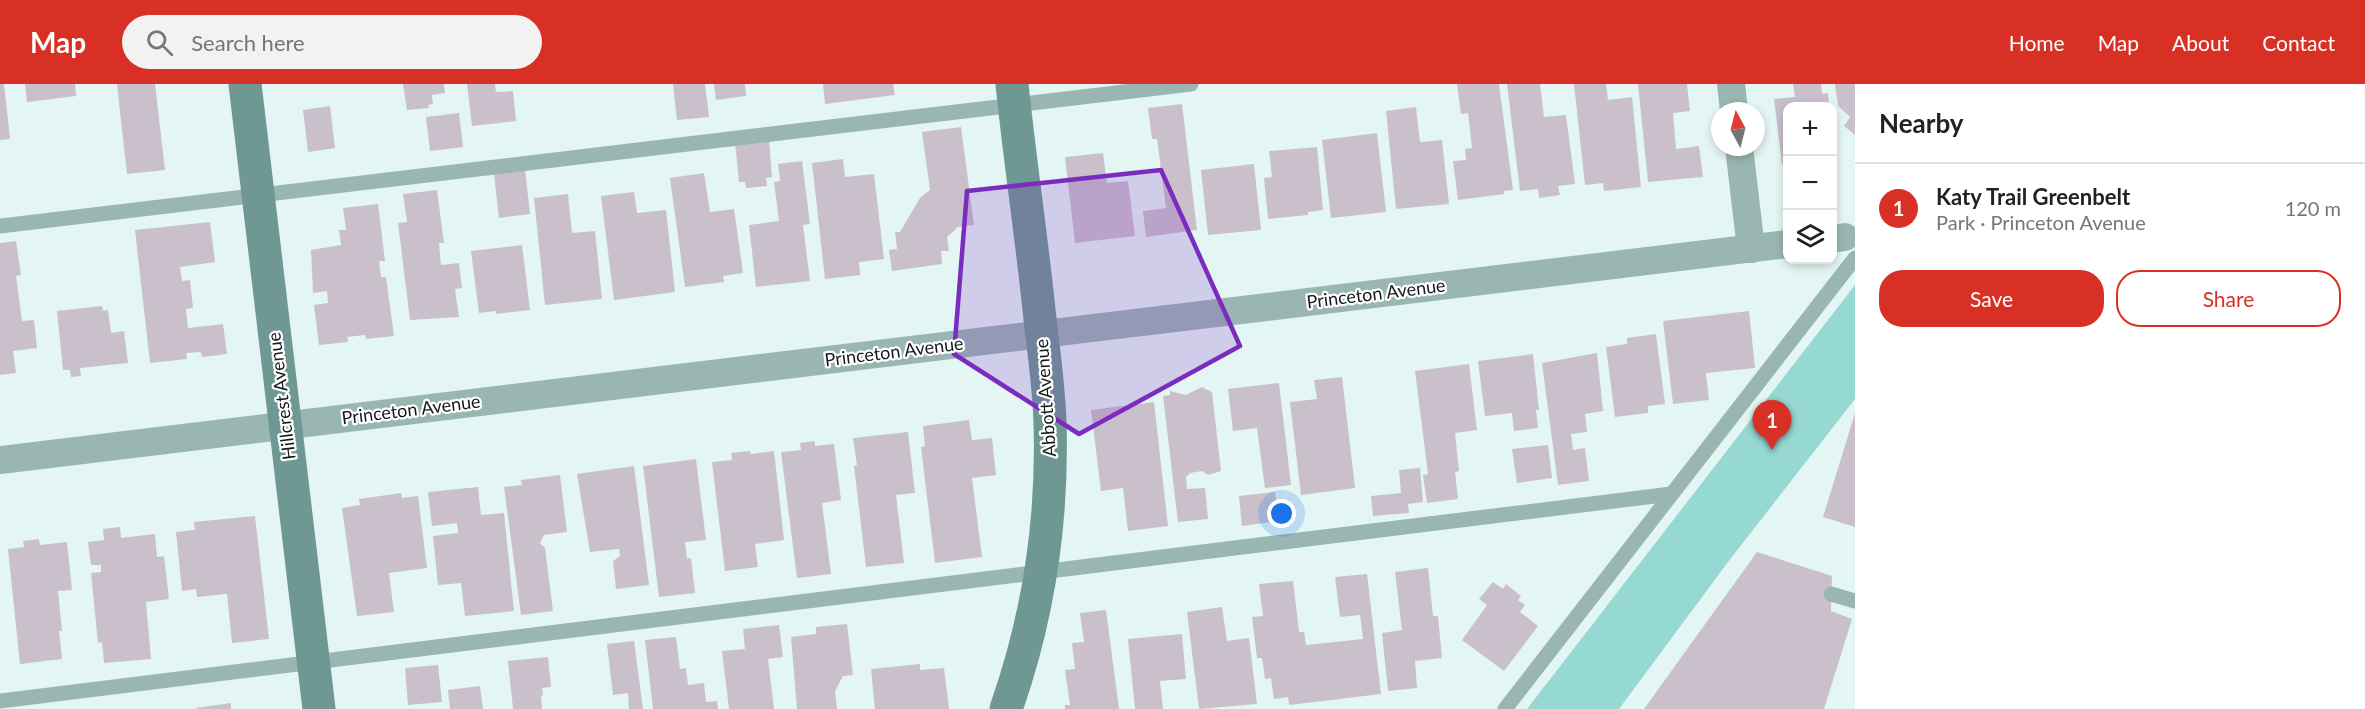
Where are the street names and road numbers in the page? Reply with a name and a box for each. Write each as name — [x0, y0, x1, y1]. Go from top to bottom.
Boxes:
street label: Princeton Avenue — [1305, 274, 1447, 312]
street label: Hillcrest Avenue — [262, 331, 300, 461]
street label: Princeton Avenue — [823, 332, 965, 370]
street label: Abbott Avenue — [1030, 338, 1060, 458]
street label: Princeton Avenue — [340, 390, 482, 428]

